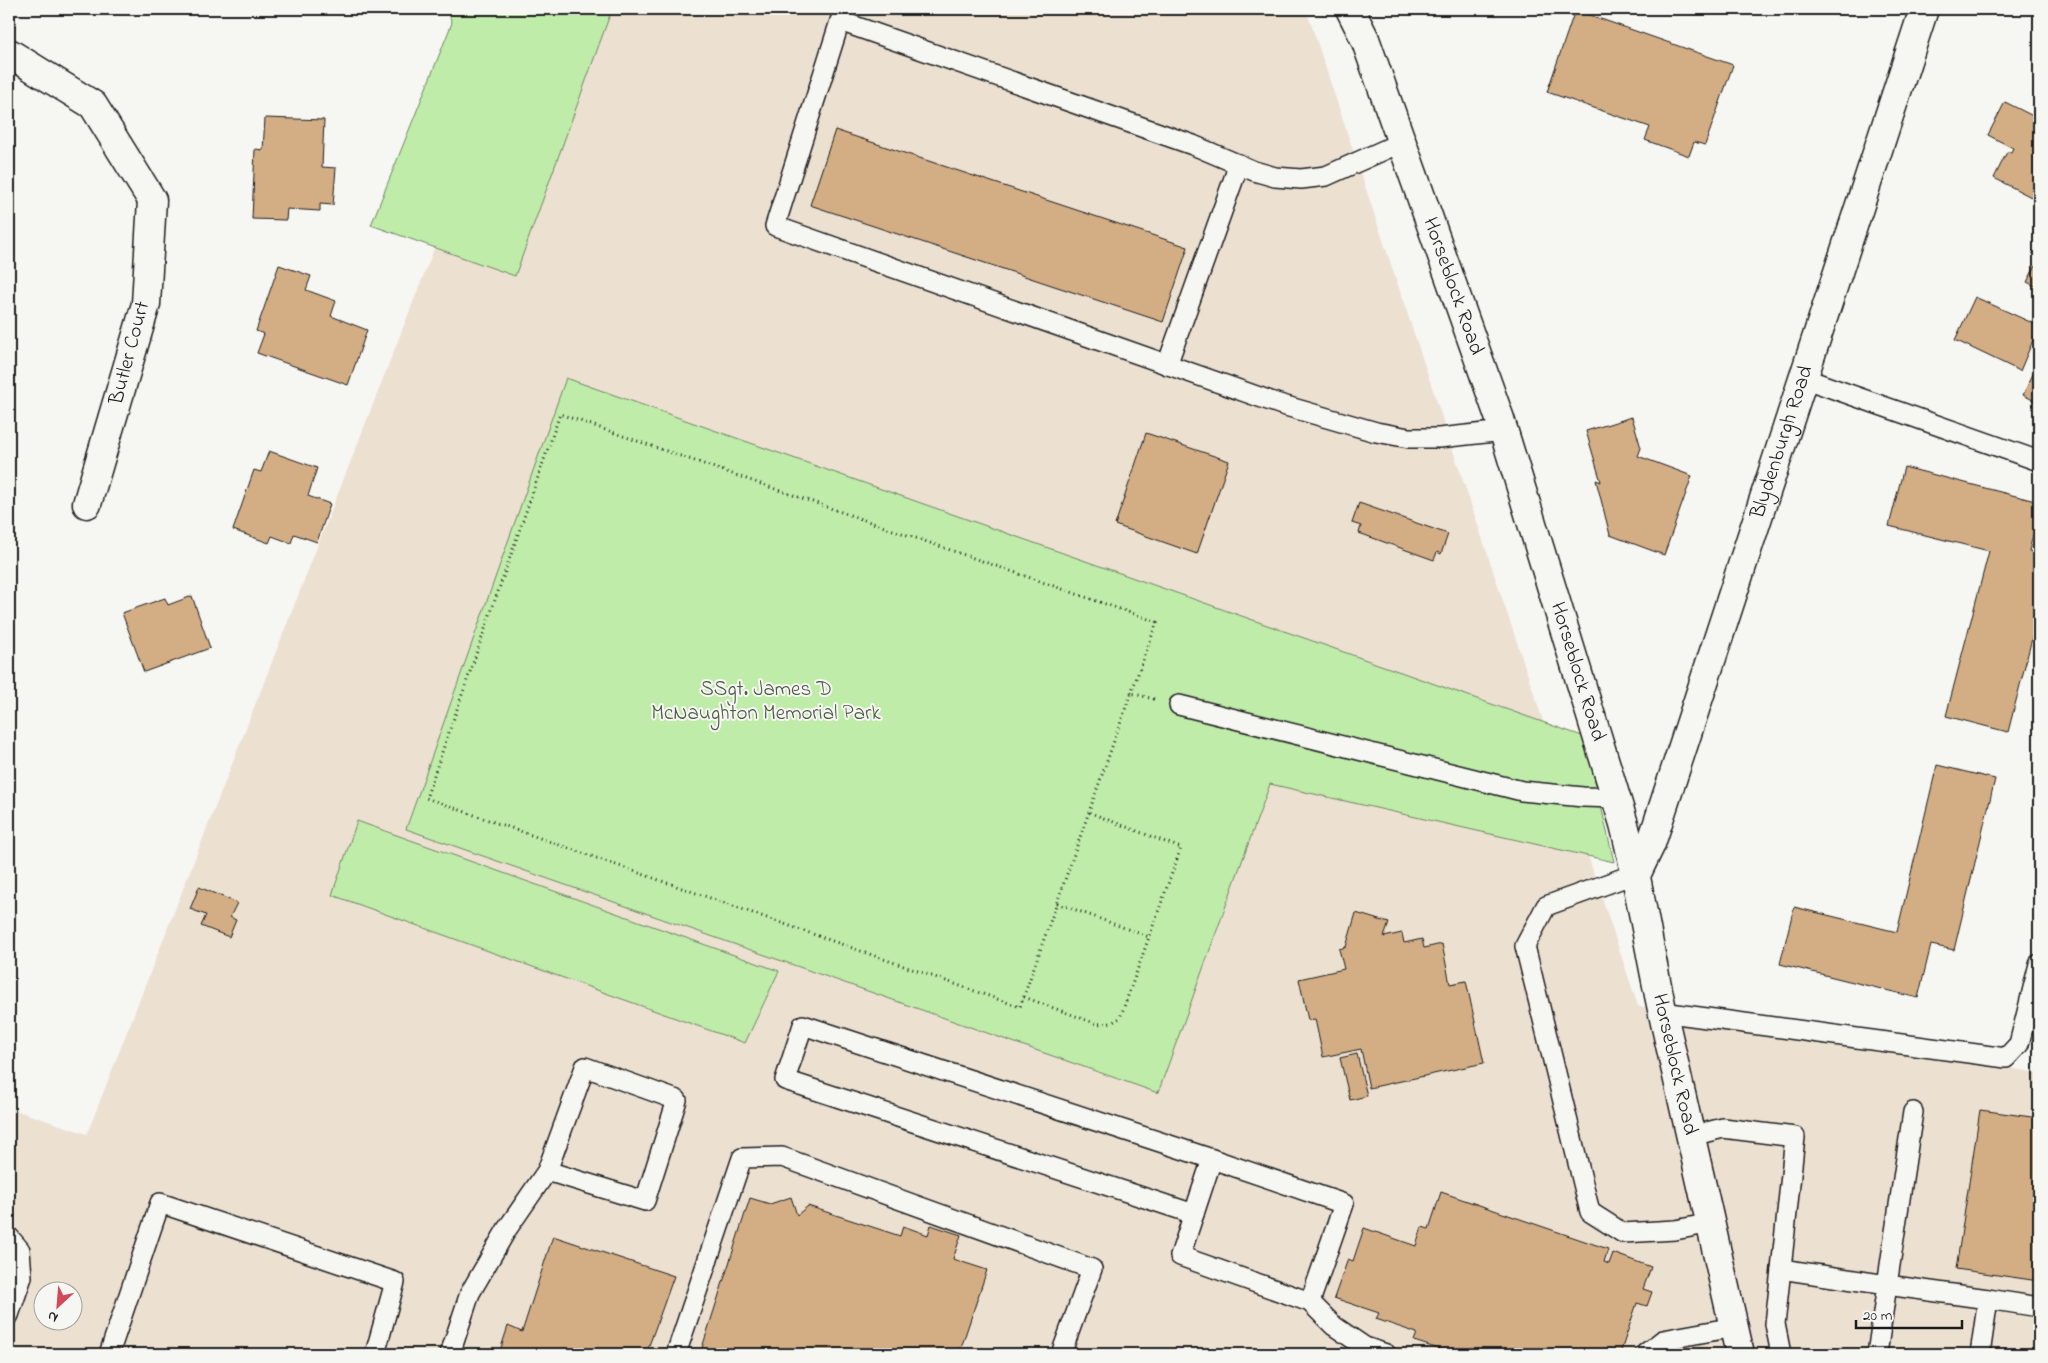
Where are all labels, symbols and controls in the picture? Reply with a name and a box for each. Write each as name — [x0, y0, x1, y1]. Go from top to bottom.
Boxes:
street label: Horseblock Road — [1415, 213, 1491, 359]
street label: Butler Court — [102, 298, 158, 409]
street label: Blydenburgh Road — [1743, 362, 1821, 524]
street label: Horseblock Road — [1542, 598, 1613, 745]
park label: SSgt. James D McNaughton Memorial Park — [651, 675, 882, 731]
street label: Horseblock Road — [1644, 991, 1705, 1138]
north arrow — [32, 1280, 82, 1330]
scale bar — [1856, 1298, 1962, 1330]
text: N — [44, 1305, 62, 1328]
text: 20 m — [1863, 1305, 1893, 1327]

